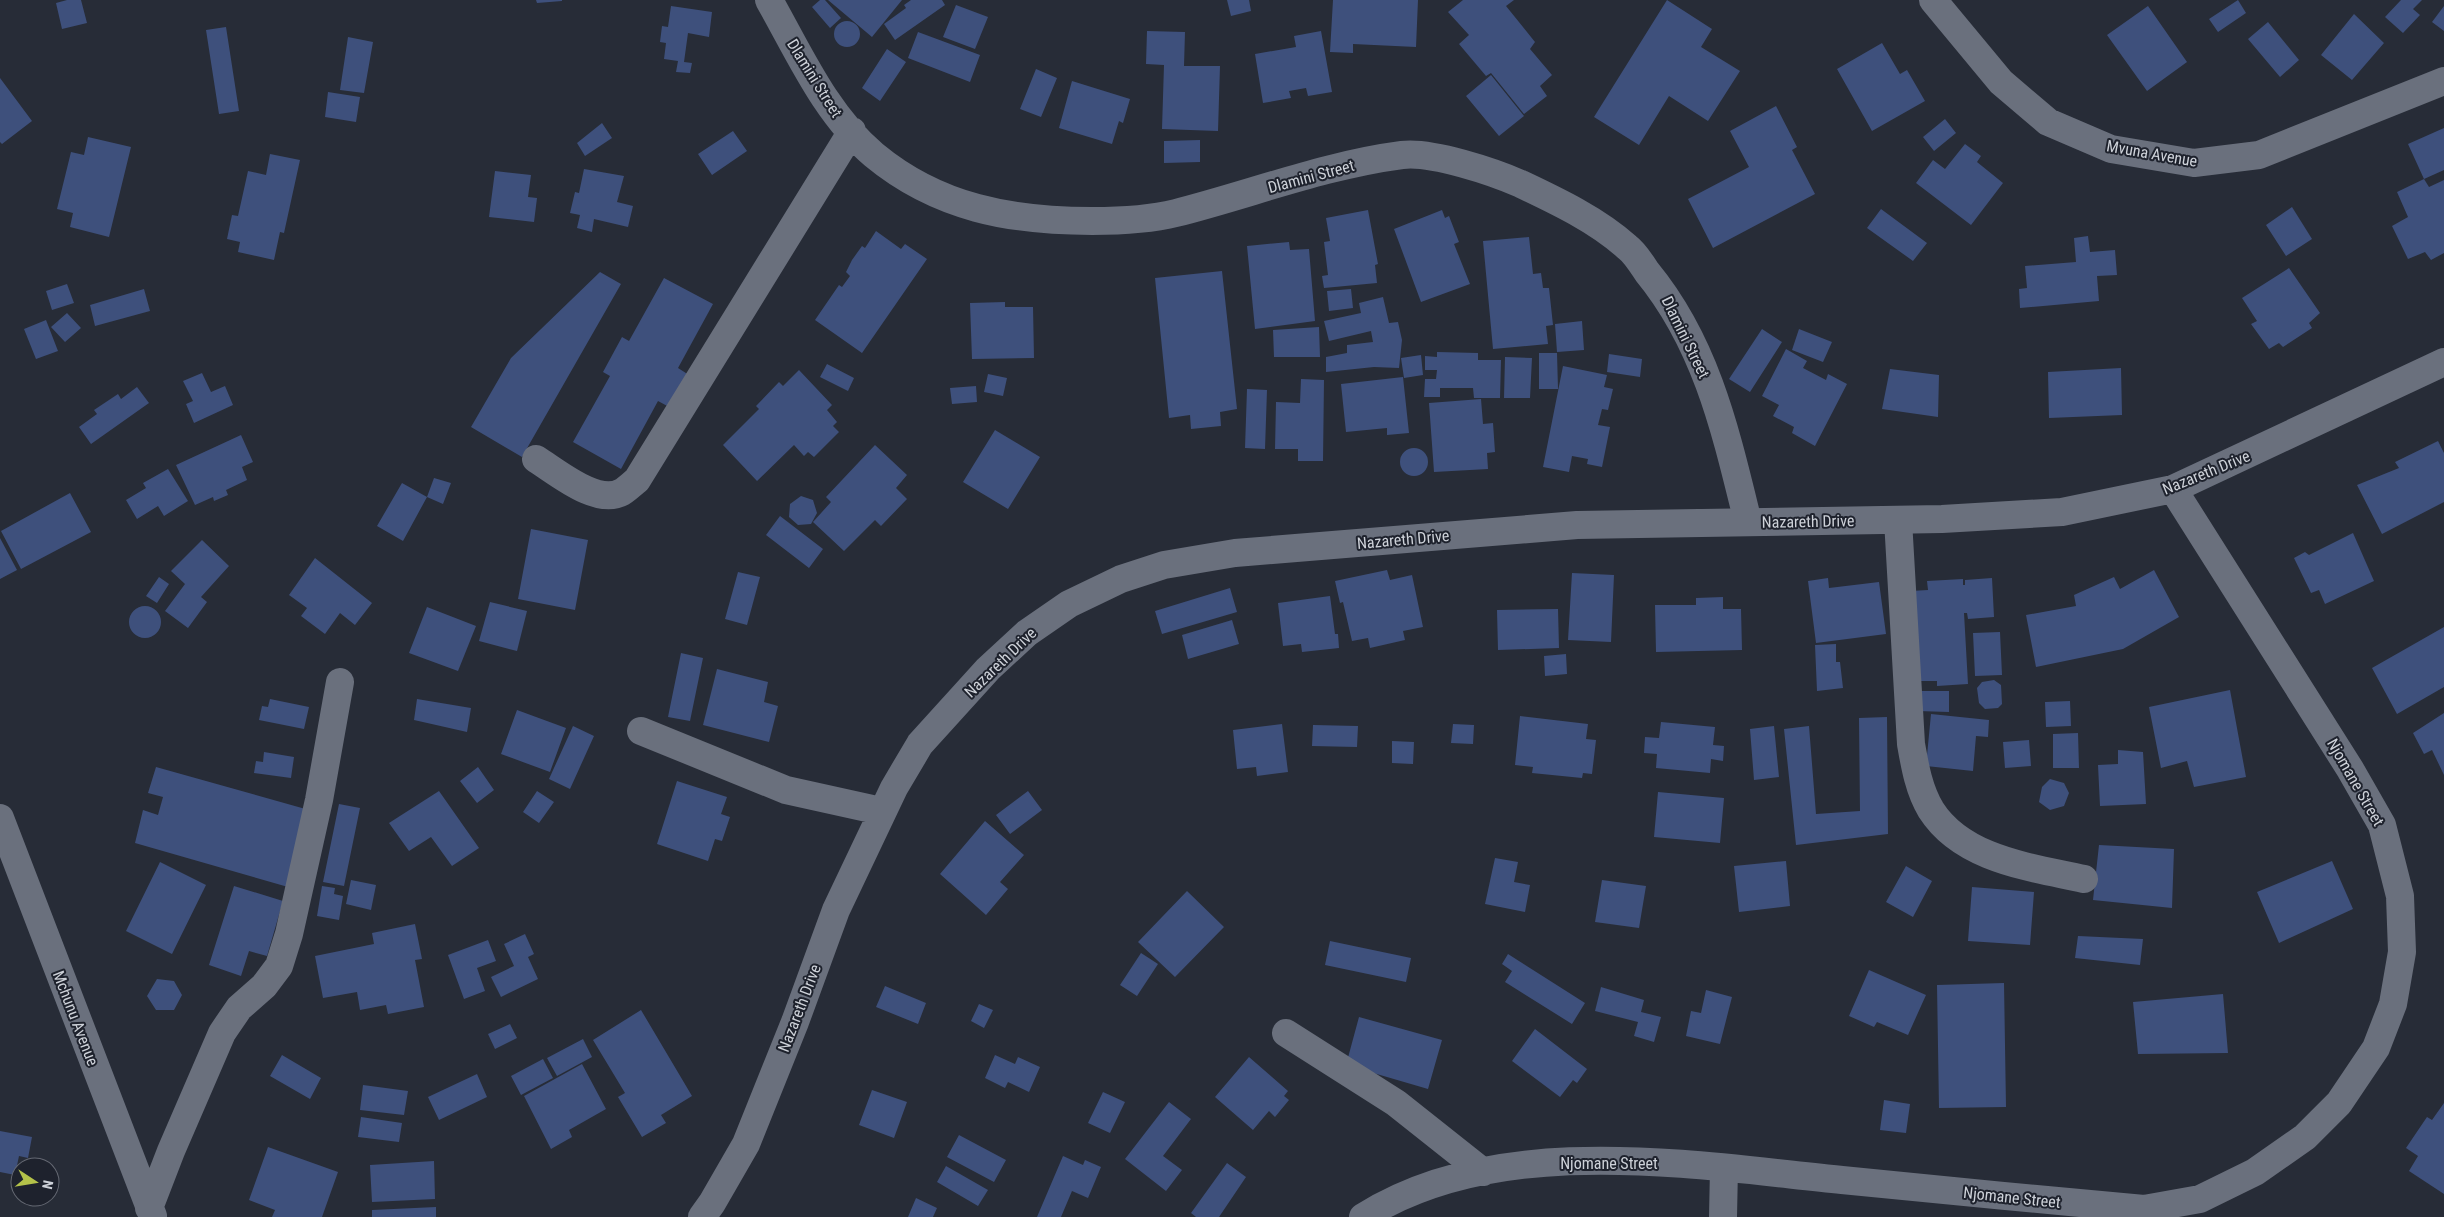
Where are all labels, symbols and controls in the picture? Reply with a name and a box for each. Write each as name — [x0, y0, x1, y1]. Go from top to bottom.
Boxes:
street label: Dlamini Street — [783, 36, 846, 121]
street label: Mvuna Avenue — [2105, 136, 2199, 171]
street label: Dlamini Street — [1266, 156, 1357, 197]
street label: Dlamini Street — [1658, 293, 1714, 382]
street label: Nazareth Drive — [2160, 446, 2253, 499]
street label: Nazareth Drive — [1762, 511, 1854, 532]
street label: Nazareth Drive — [1356, 526, 1450, 553]
street label: Nazareth Drive — [960, 623, 1040, 701]
street label: Njomane Street — [2323, 735, 2388, 830]
street label: Nazareth Drive — [774, 962, 825, 1055]
street label: Mchunu Avenue — [49, 968, 102, 1068]
street label: Njomane Street — [1560, 1154, 1658, 1173]
north arrow — [10, 1157, 60, 1207]
text: N — [39, 1179, 56, 1191]
street label: Njomane Street — [1962, 1183, 2062, 1212]

